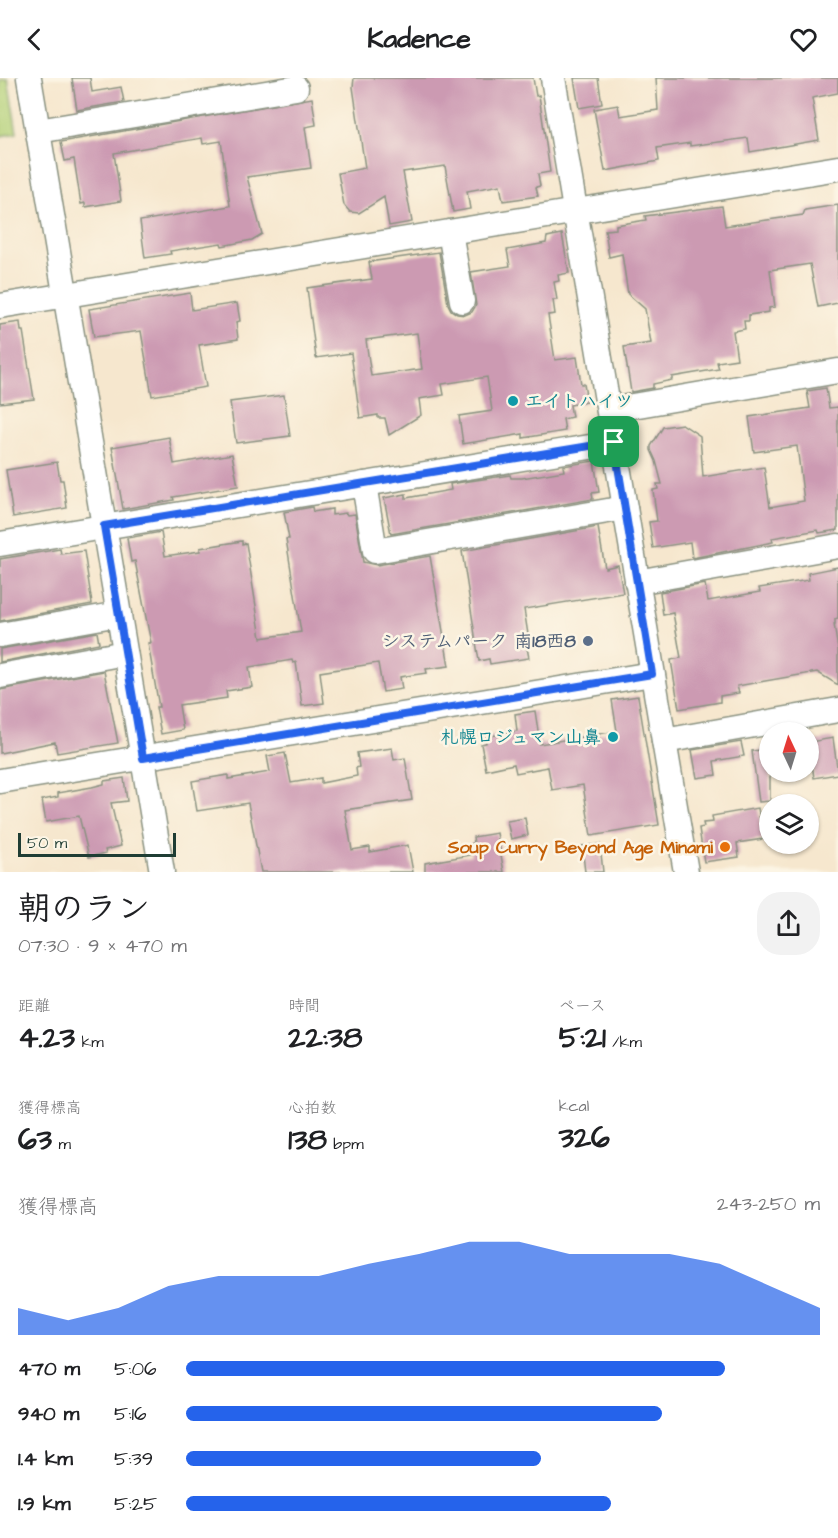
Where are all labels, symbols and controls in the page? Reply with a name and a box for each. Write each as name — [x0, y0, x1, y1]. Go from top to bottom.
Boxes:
text: Kadence — [367, 20, 471, 58]
icon: back — [18, 23, 51, 56]
icon: heart — [787, 23, 820, 56]
place label: エイトハイツ — [525, 389, 633, 414]
marker: エイトハイツ — [506, 394, 520, 408]
pin — [588, 416, 639, 467]
icon: arrive — [597, 425, 630, 458]
place label: システムパーク 南18西8 — [382, 629, 576, 654]
marker: システムパーク 南18西8 — [581, 634, 595, 648]
north arrow — [759, 722, 819, 782]
map controls — [759, 722, 819, 854]
place label: 札幌ロジュマン山鼻 — [440, 725, 601, 750]
marker: 札幌ロジュマン山鼻 — [606, 730, 620, 744]
button: layers — [759, 794, 819, 854]
scale bar — [18, 830, 176, 857]
text: 50 m — [27, 832, 67, 854]
place label: Soup Curry Beyond Age Minami — [447, 835, 713, 861]
marker: Soup Curry Beyond Age Minami — [718, 840, 732, 854]
text: 朝のラン — [18, 886, 150, 932]
button: share — [757, 892, 820, 955]
text: 07:30 · 9 × 470 m — [18, 932, 187, 960]
text: 距離 — [18, 995, 50, 1017]
text: 時間 — [288, 995, 320, 1017]
text: ペース — [559, 995, 606, 1017]
text: 4.23 — [18, 1017, 75, 1059]
text: 22:38 — [288, 1017, 362, 1059]
text: 5:21 — [559, 1017, 606, 1059]
text: km — [75, 1031, 104, 1053]
text: /km — [606, 1031, 642, 1053]
text: kcal — [559, 1095, 589, 1117]
text: 獲得標高 — [18, 1097, 82, 1119]
text: 心拍数 — [288, 1097, 336, 1119]
text: 326 — [559, 1117, 610, 1159]
text: 63 — [18, 1119, 52, 1161]
text: 138 — [288, 1119, 327, 1161]
text: m — [52, 1133, 71, 1155]
text: bpm — [327, 1133, 364, 1155]
text: 243–250 m — [717, 1190, 820, 1218]
text: 獲得標高 — [18, 1193, 98, 1221]
text: 470 m — [18, 1355, 80, 1383]
text: 5:06 — [114, 1355, 157, 1383]
text: 940 m — [18, 1400, 79, 1428]
text: 5:16 — [114, 1400, 147, 1428]
text: 1.4 km — [18, 1445, 73, 1473]
text: 5:39 — [114, 1445, 153, 1473]
text: 1.9 km — [18, 1490, 71, 1518]
text: 5:25 — [114, 1490, 157, 1518]

